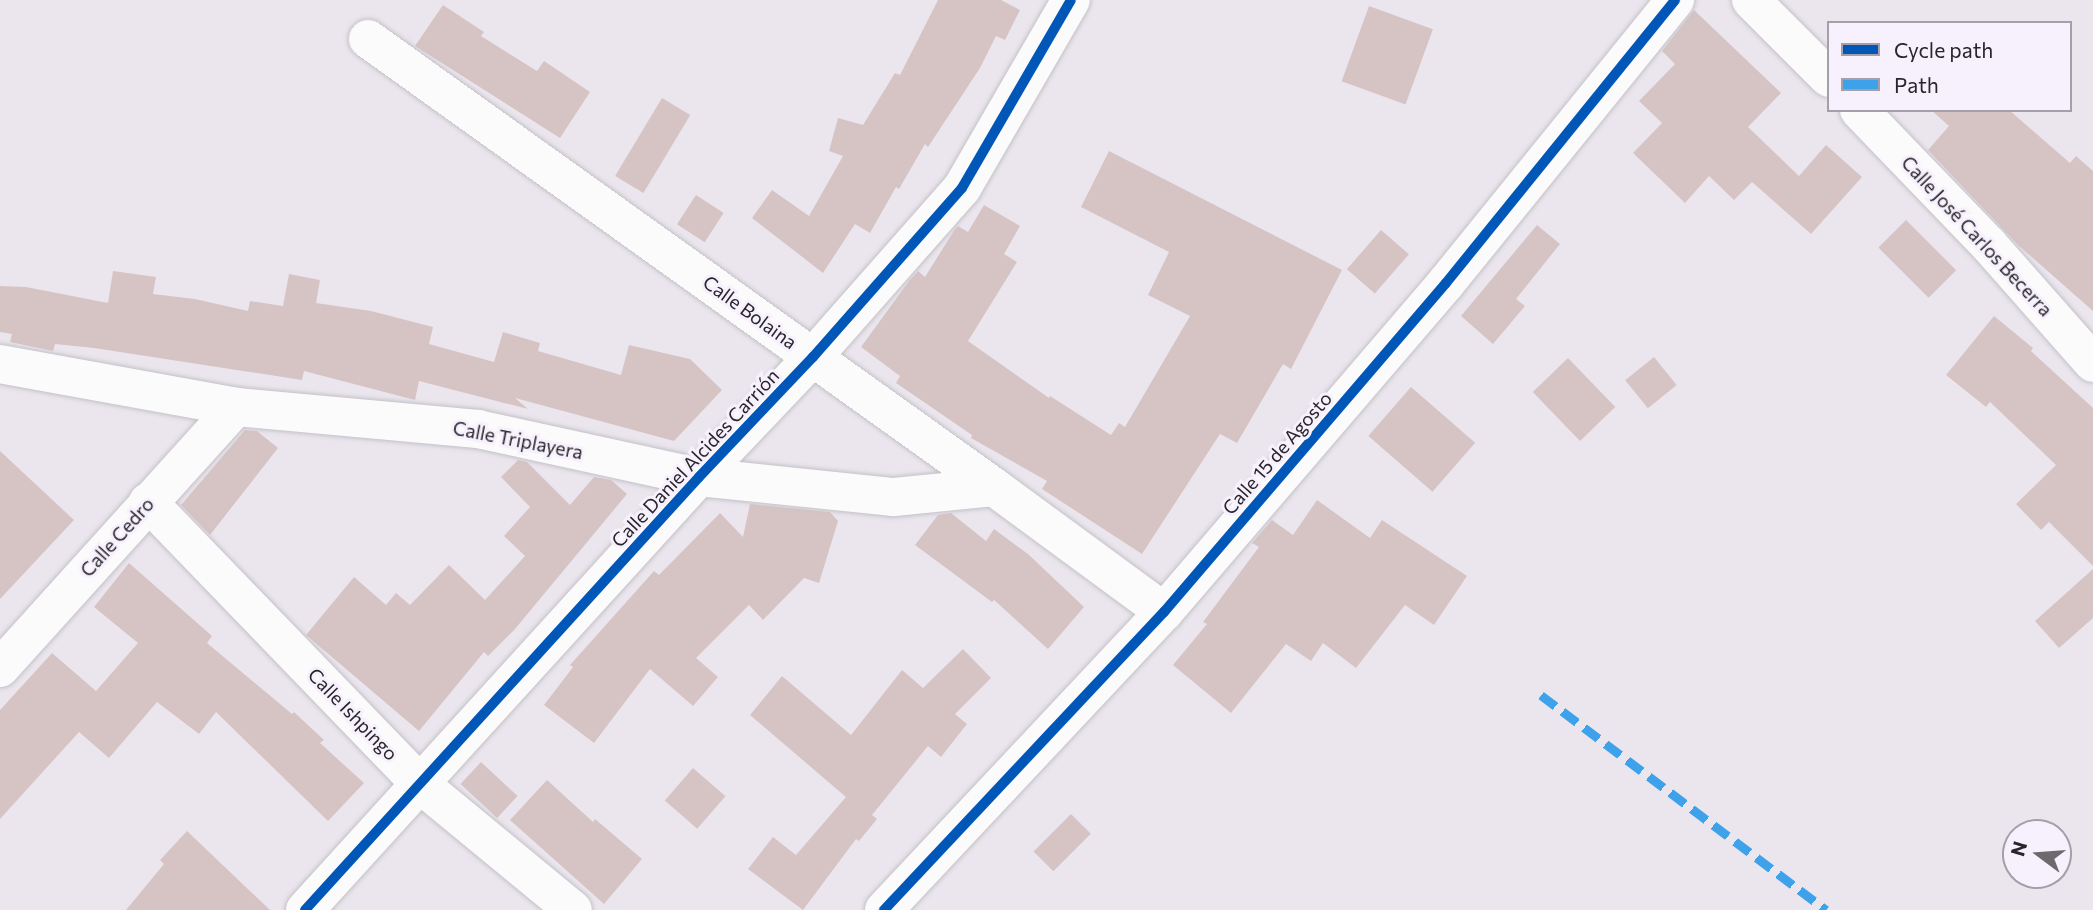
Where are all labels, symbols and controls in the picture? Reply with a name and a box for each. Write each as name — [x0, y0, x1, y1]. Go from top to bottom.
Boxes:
legend — [1827, 21, 2072, 112]
text: Cycle path — [1894, 37, 1993, 62]
text: Path — [1894, 72, 1939, 97]
street label: Calle José Carlos Becerra — [1897, 151, 2057, 321]
street label: Calle Bolaina — [699, 270, 801, 354]
street label: Calle Daniel Alcides Carrión — [606, 364, 784, 552]
street label: Calle 15 de Agosto — [1218, 387, 1336, 519]
street label: Calle Triplayera — [451, 416, 585, 464]
street label: Calle Cedro — [75, 493, 159, 581]
street label: Calle Ishpingo — [303, 663, 403, 765]
north arrow — [2002, 819, 2072, 889]
text: N — [2005, 839, 2031, 859]

